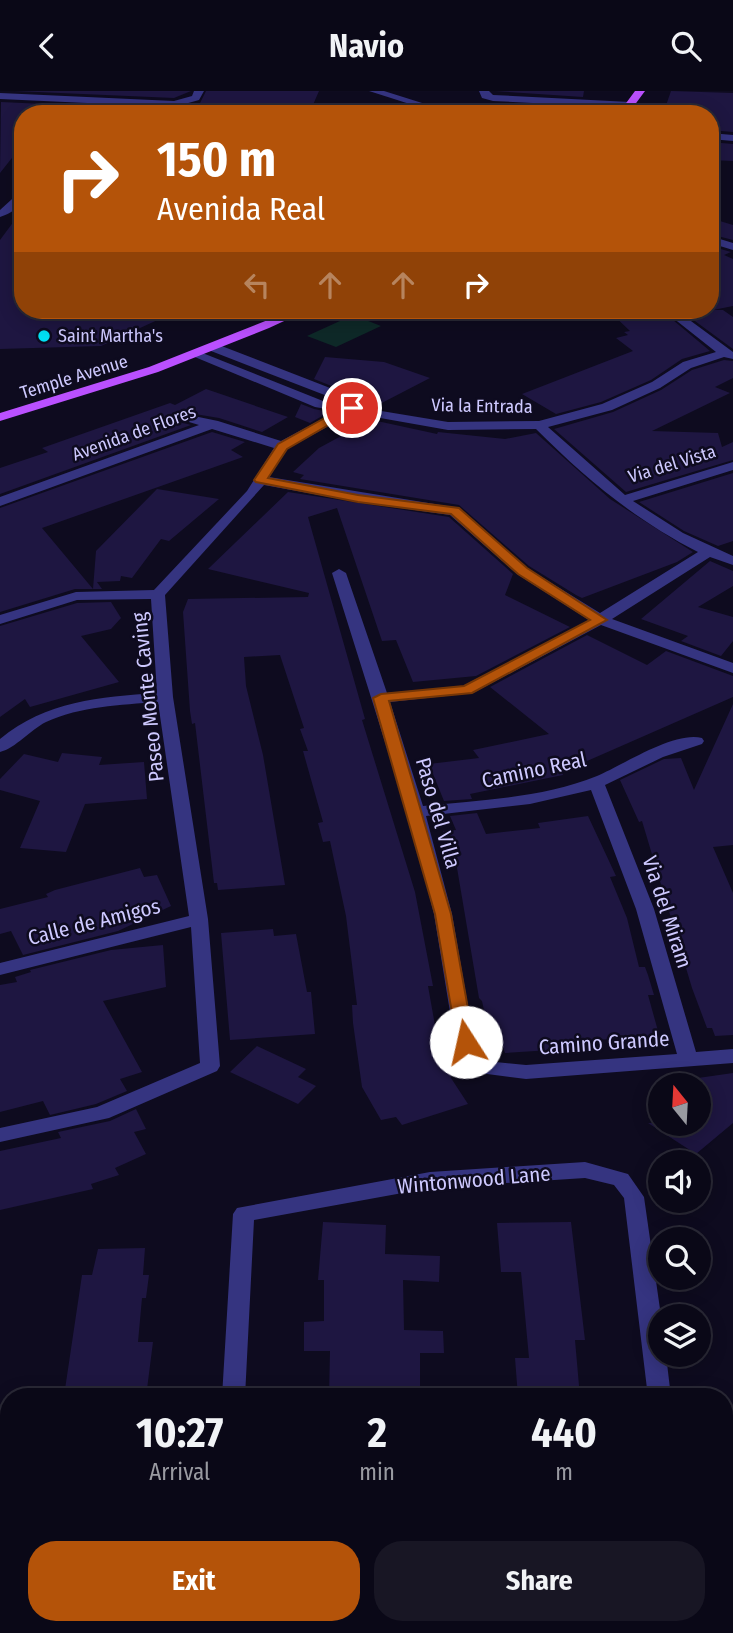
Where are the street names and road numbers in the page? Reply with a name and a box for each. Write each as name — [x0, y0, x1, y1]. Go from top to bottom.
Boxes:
street label: Temple Avenue — [17, 350, 131, 404]
street label: Via la Entrada — [431, 394, 533, 418]
street label: Avenida de Flores — [69, 400, 199, 466]
street label: Via del Vista — [626, 440, 719, 488]
street label: Paseo Monte Caving — [126, 611, 170, 783]
street label: Camino Real — [479, 746, 589, 794]
street label: Paso del Villa — [410, 754, 466, 872]
street label: Via del Miram — [637, 853, 697, 971]
street label: Calle de Amigos — [25, 893, 163, 951]
street label: Camino Grande — [538, 1025, 670, 1061]
street label: Wintonwood Lane — [396, 1160, 552, 1200]

